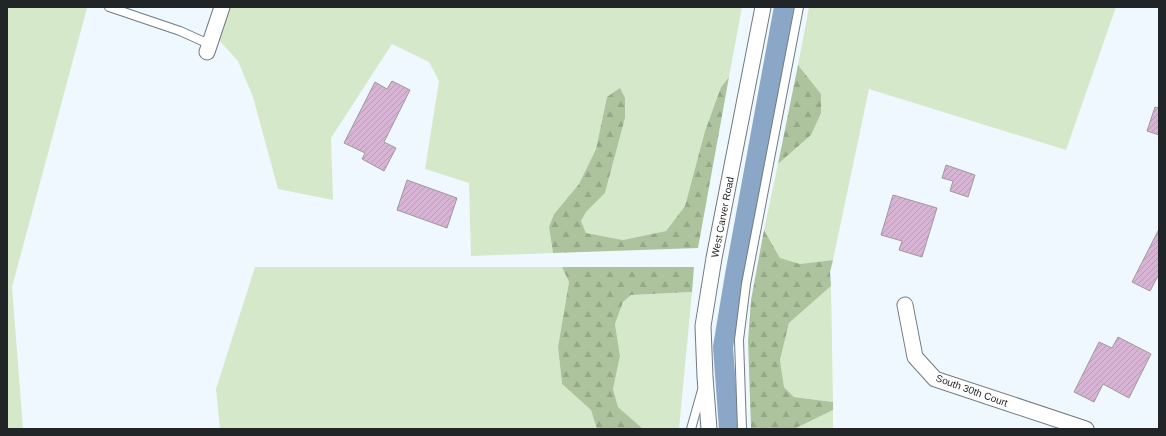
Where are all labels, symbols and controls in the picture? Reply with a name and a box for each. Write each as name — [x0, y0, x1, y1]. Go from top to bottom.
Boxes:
street label: West Carver Road — [709, 176, 736, 258]
street label: South 30th Court — [934, 372, 1009, 409]

